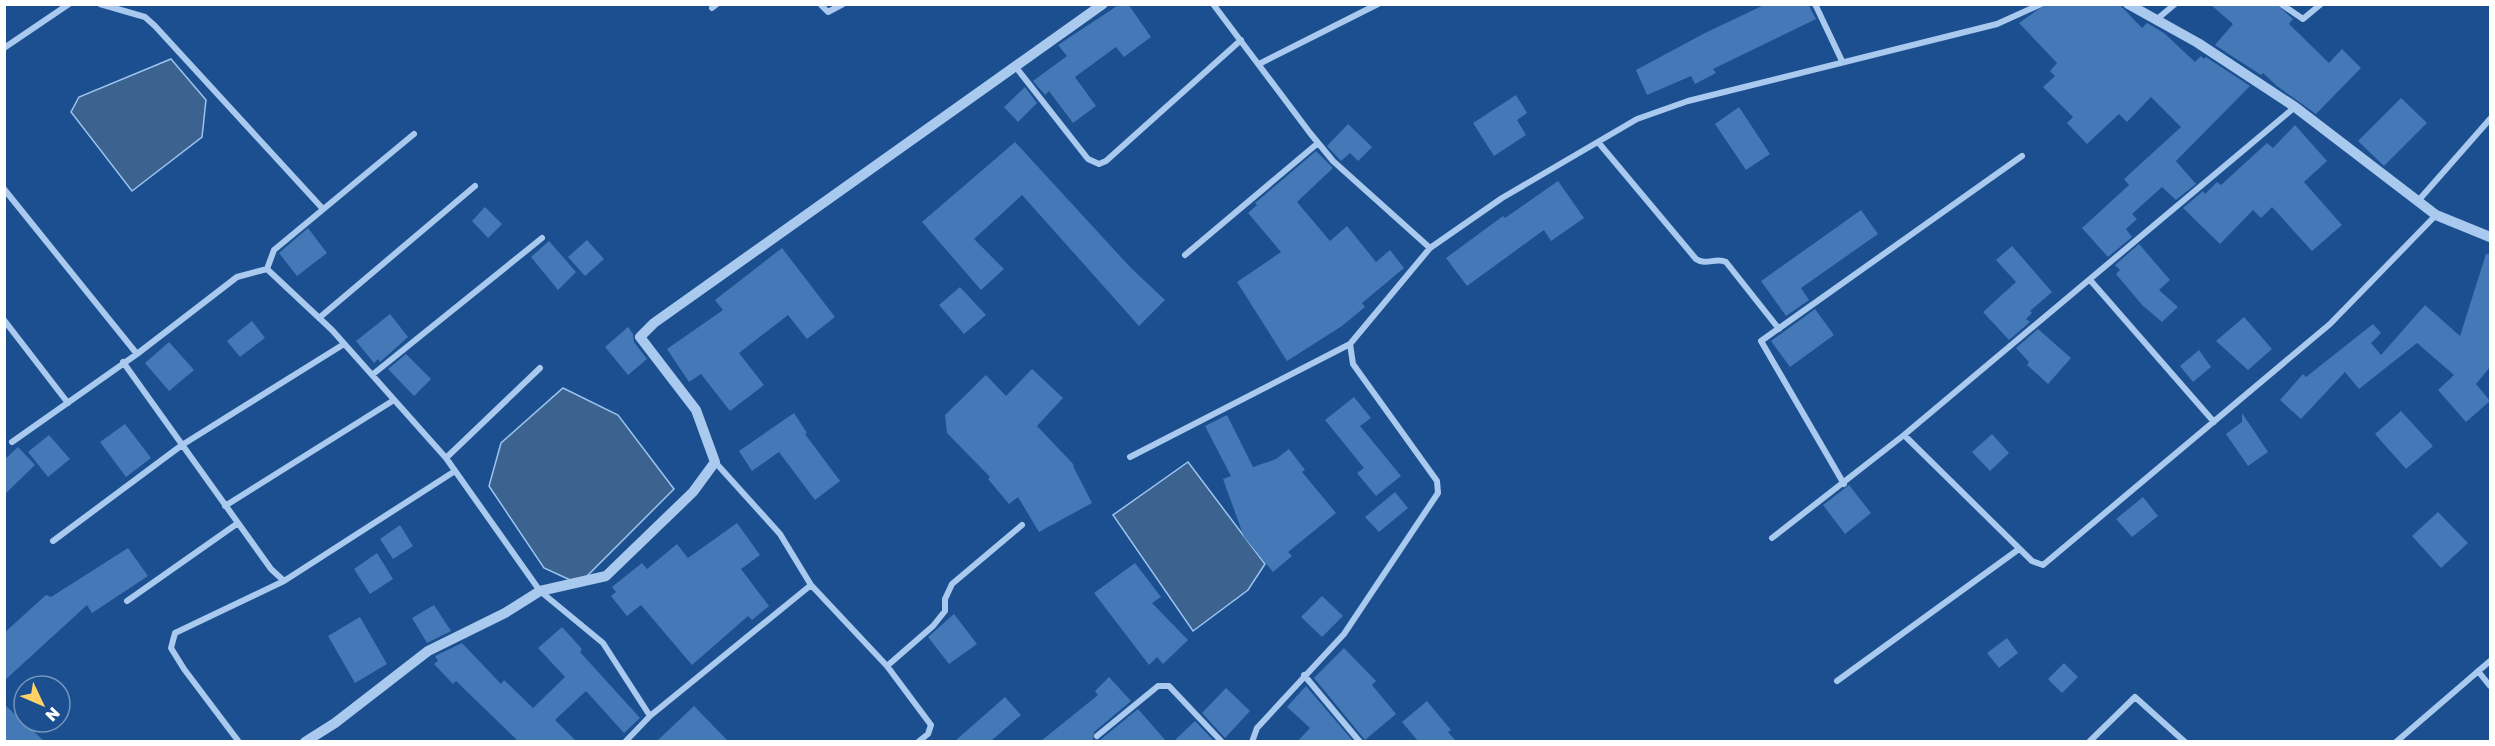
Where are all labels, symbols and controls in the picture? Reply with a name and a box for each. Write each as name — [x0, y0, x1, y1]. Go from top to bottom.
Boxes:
north arrow — [12, 674, 72, 734]
text: N — [41, 703, 64, 726]

